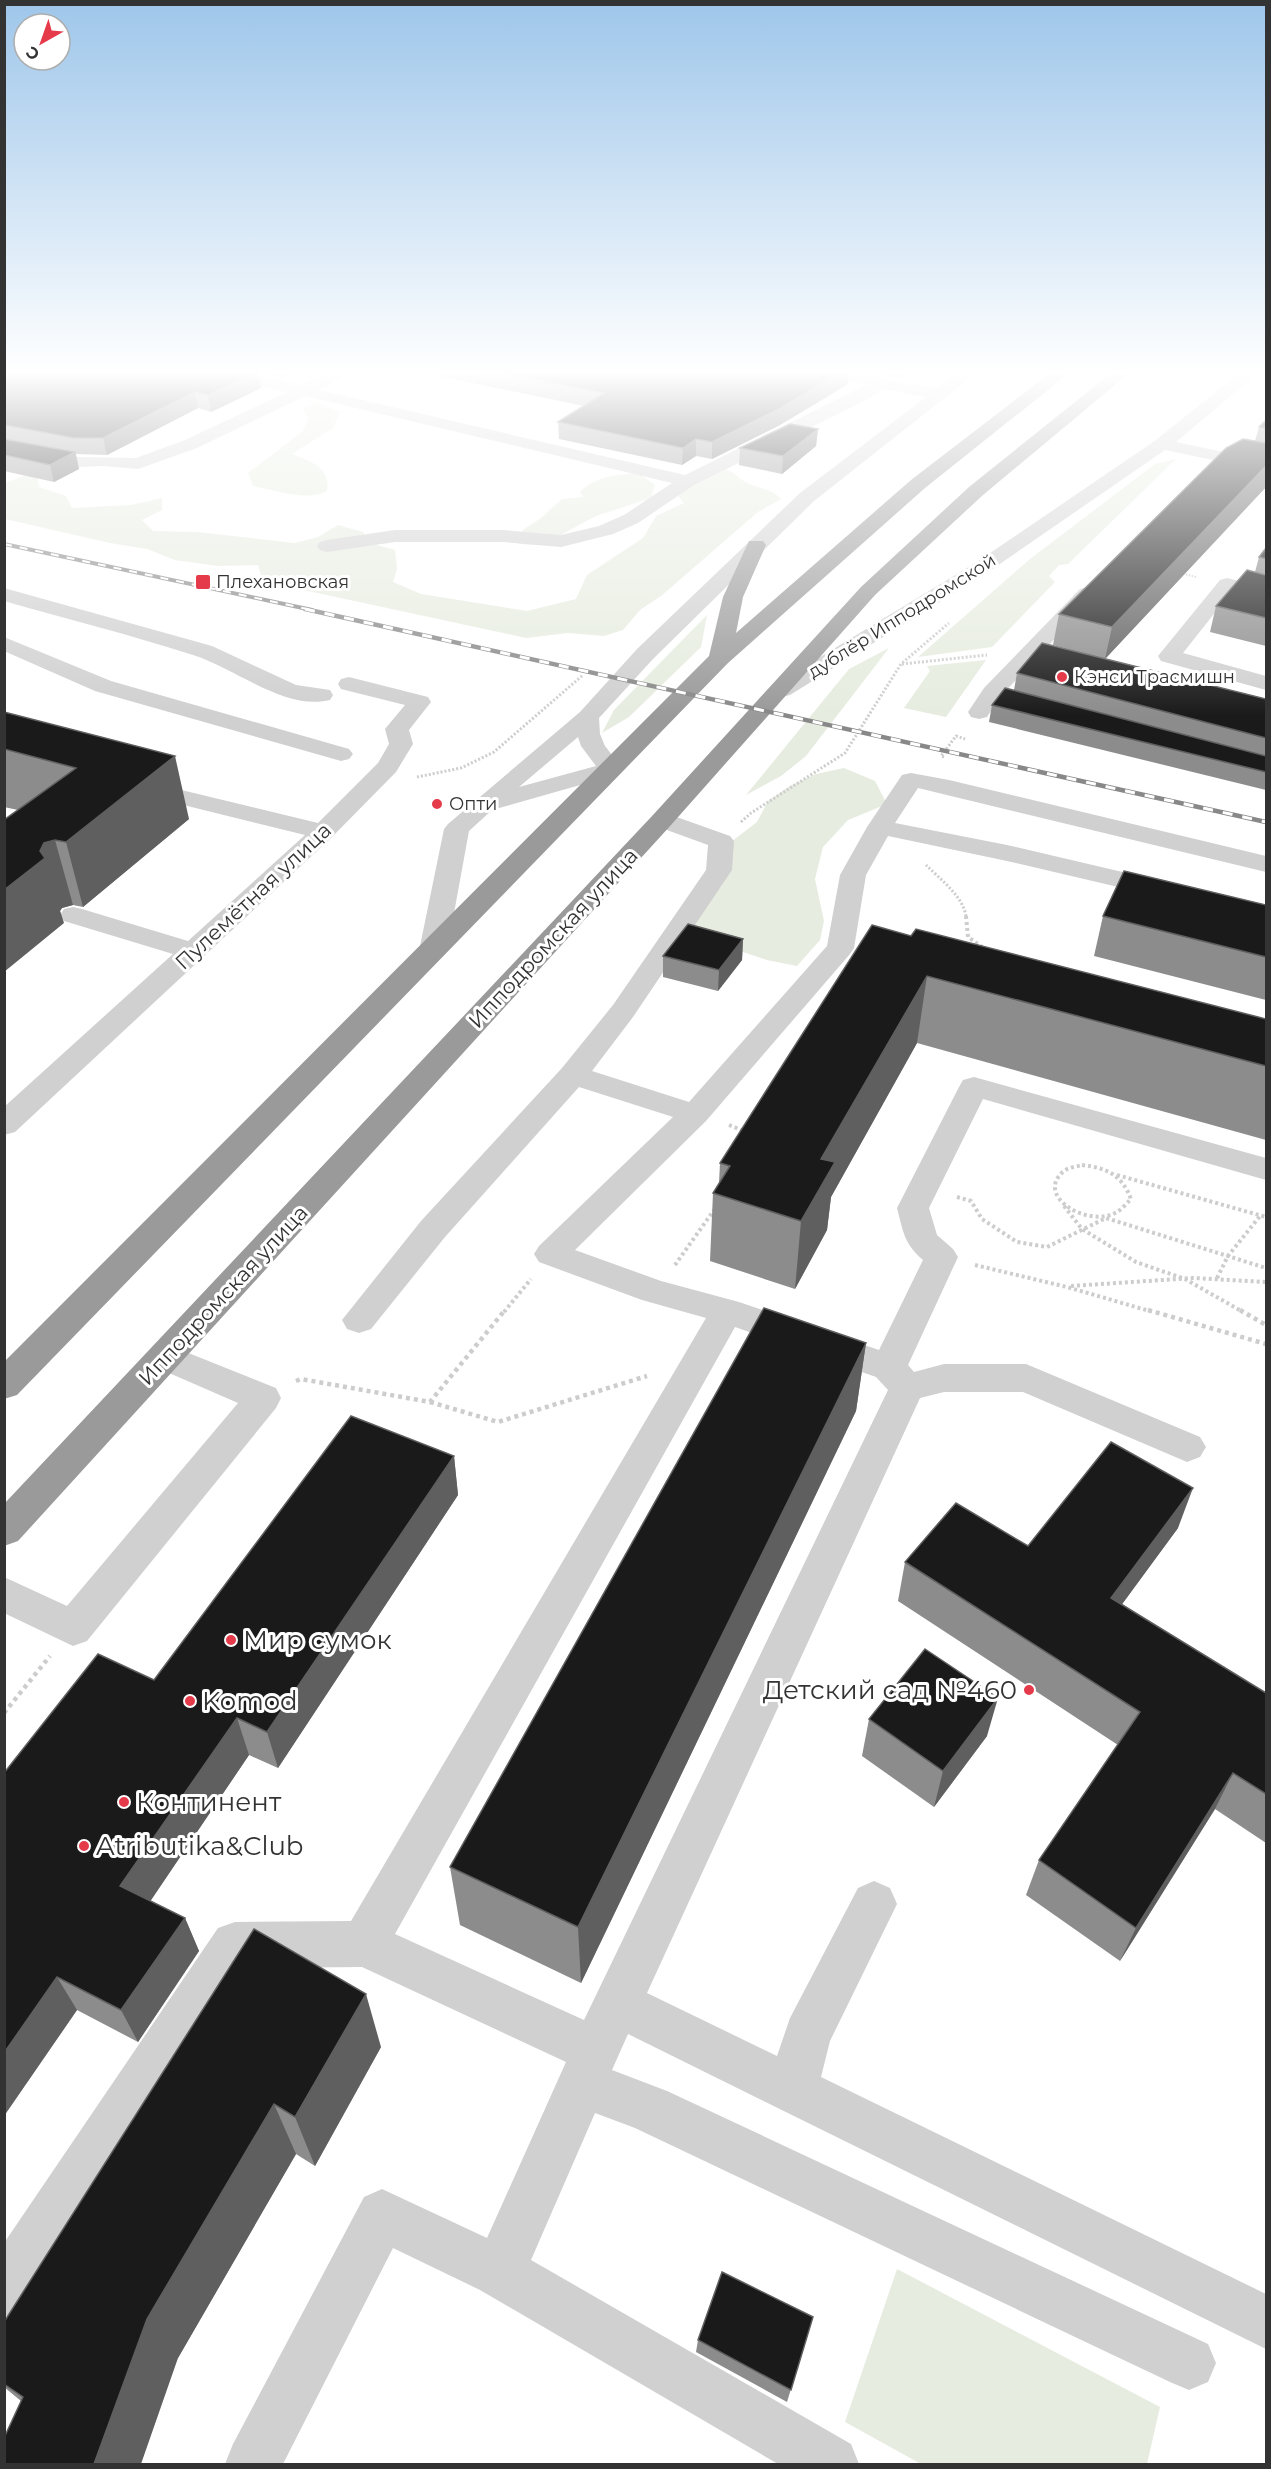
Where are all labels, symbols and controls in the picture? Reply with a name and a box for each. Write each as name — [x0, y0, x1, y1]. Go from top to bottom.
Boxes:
north arrow — [12, 12, 72, 72]
text: С — [22, 42, 43, 64]
street label: дублёр Ипподромской — [804, 549, 1000, 683]
place label: Плехановская — [216, 571, 349, 593]
marker: Плехановская — [194, 573, 212, 591]
place label: Кэнси Трасмишн — [1074, 666, 1235, 688]
marker: Кэнси Трасмишн — [1055, 670, 1069, 684]
place label: Опти — [449, 793, 497, 815]
marker: Опти — [430, 797, 444, 811]
street label: Пулемётная улица — [170, 817, 336, 975]
street label: Ипподромская улица — [463, 843, 643, 1033]
street label: Ипподромская улица — [133, 1200, 313, 1390]
place label: Мир сумок — [243, 1624, 392, 1656]
marker: Мир сумок — [224, 1633, 238, 1647]
place label: Детский сад №460 — [763, 1674, 1017, 1706]
marker: Детский сад №460 — [1022, 1683, 1036, 1697]
place label: Komod — [202, 1685, 298, 1717]
marker: Komod — [183, 1694, 197, 1708]
place label: Континент — [136, 1786, 282, 1818]
marker: Континент — [117, 1795, 131, 1809]
place label: Atributika&Club — [96, 1830, 304, 1862]
marker: Atributika&Club — [77, 1839, 91, 1853]

